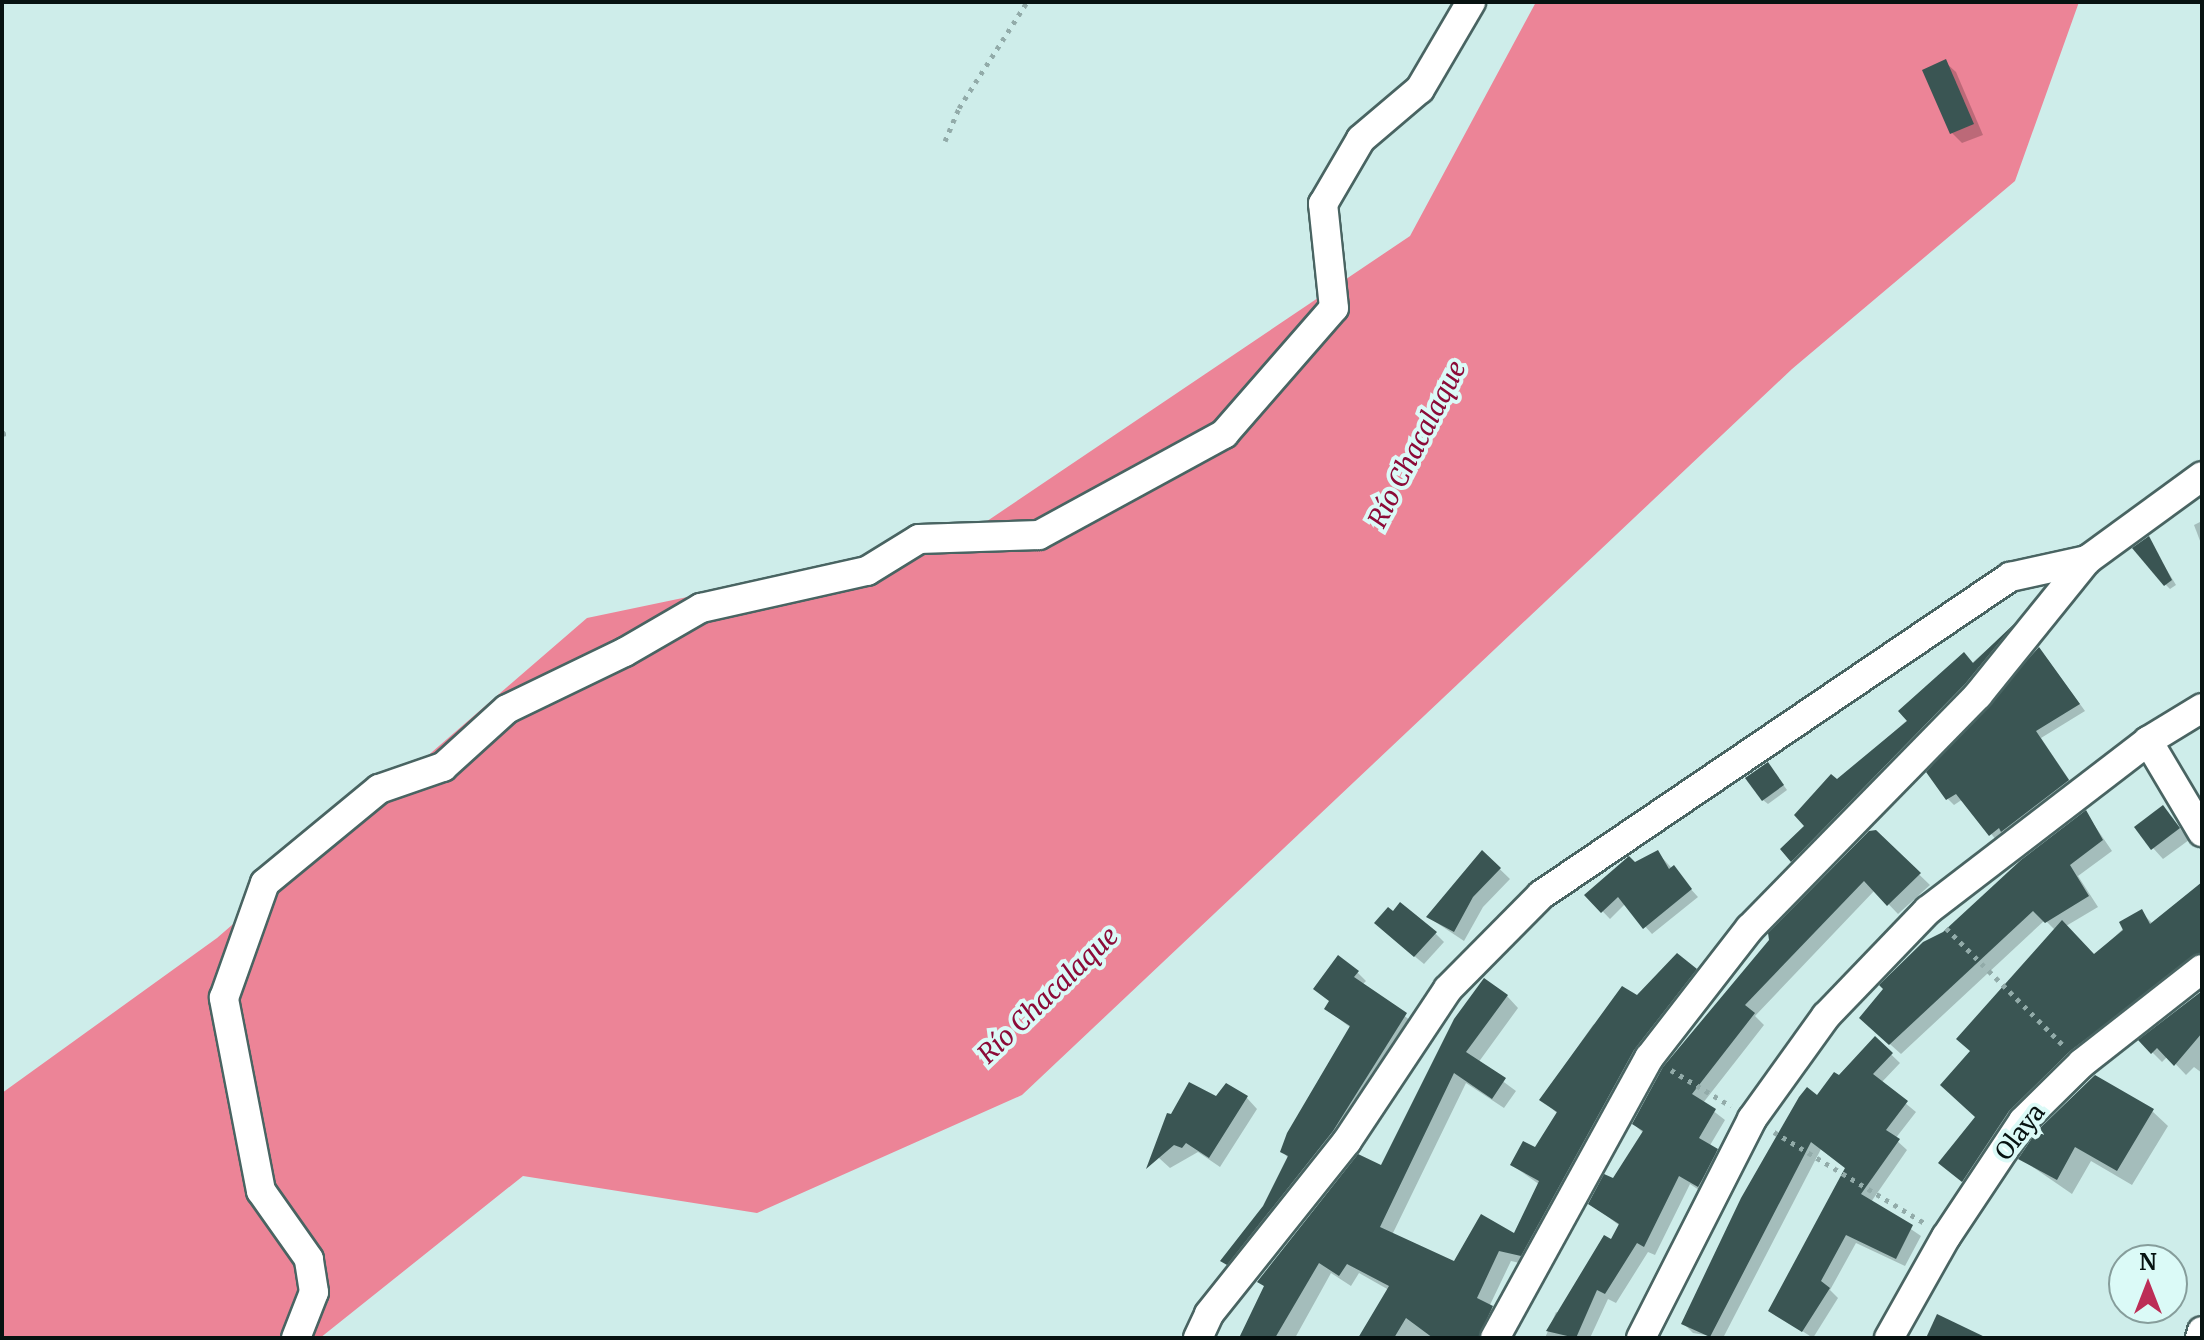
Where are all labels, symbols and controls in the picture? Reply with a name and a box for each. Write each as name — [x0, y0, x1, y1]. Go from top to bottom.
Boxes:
water label: Río Chacalaque — [1362, 355, 1472, 533]
water label: Río Chacalaque — [971, 920, 1125, 1070]
street label: Olaya — [1989, 1098, 2051, 1166]
north arrow — [2108, 1244, 2188, 1324]
text: N — [2139, 1248, 2157, 1276]

